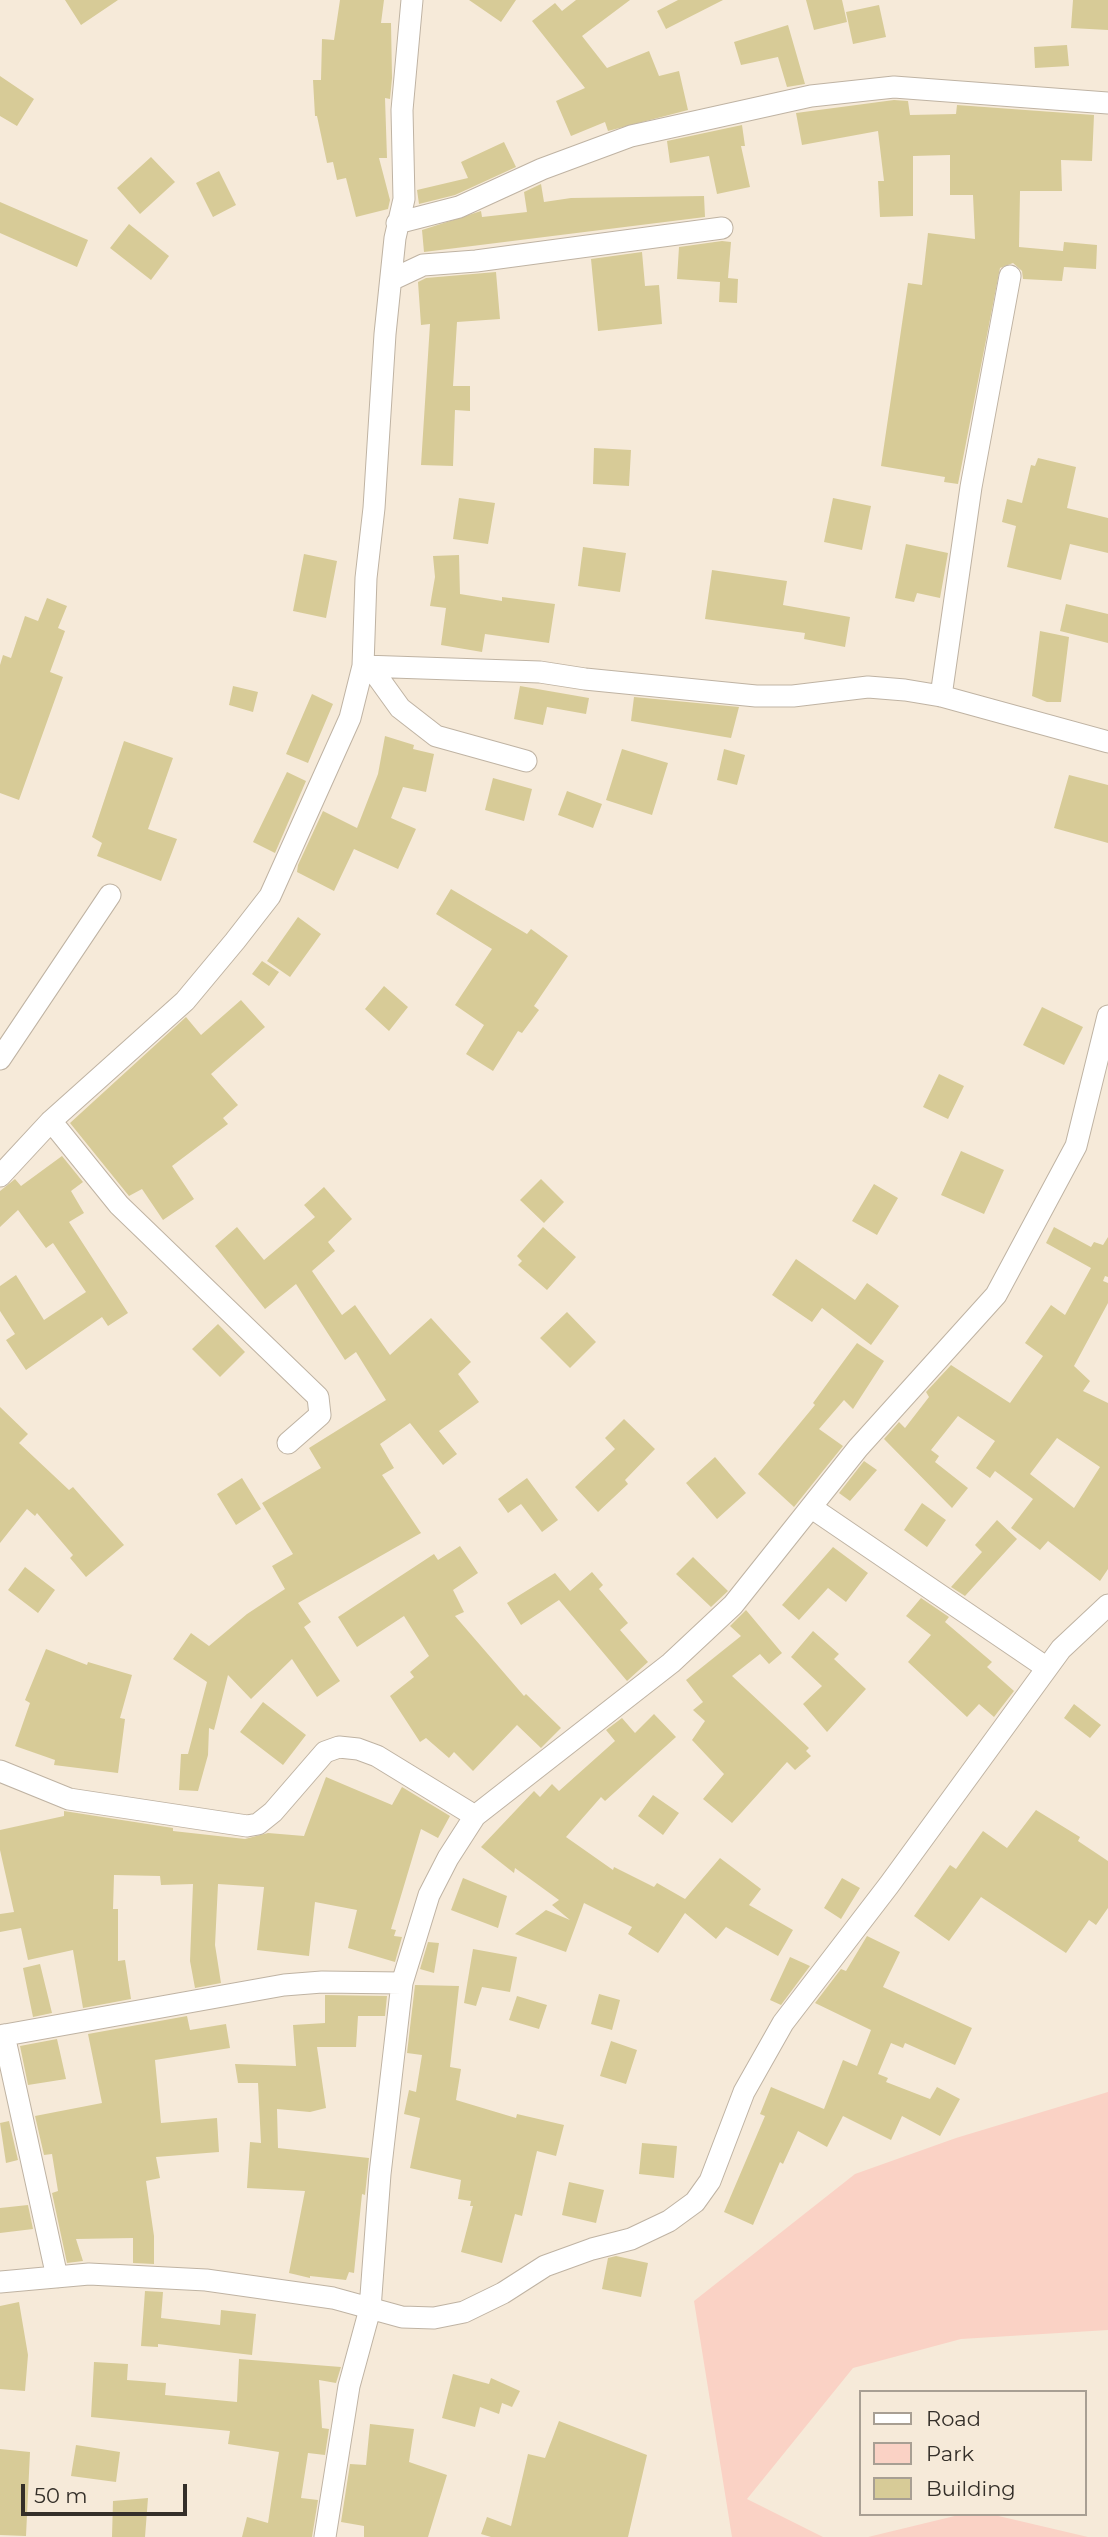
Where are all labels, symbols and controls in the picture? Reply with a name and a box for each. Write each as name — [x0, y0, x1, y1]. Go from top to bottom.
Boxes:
legend — [860, 2390, 1087, 2516]
text: Road — [926, 2406, 981, 2431]
text: Park — [926, 2441, 974, 2466]
scale bar — [24, 2470, 191, 2514]
text: Building — [926, 2476, 1016, 2501]
text: 50 m — [34, 2483, 88, 2508]

